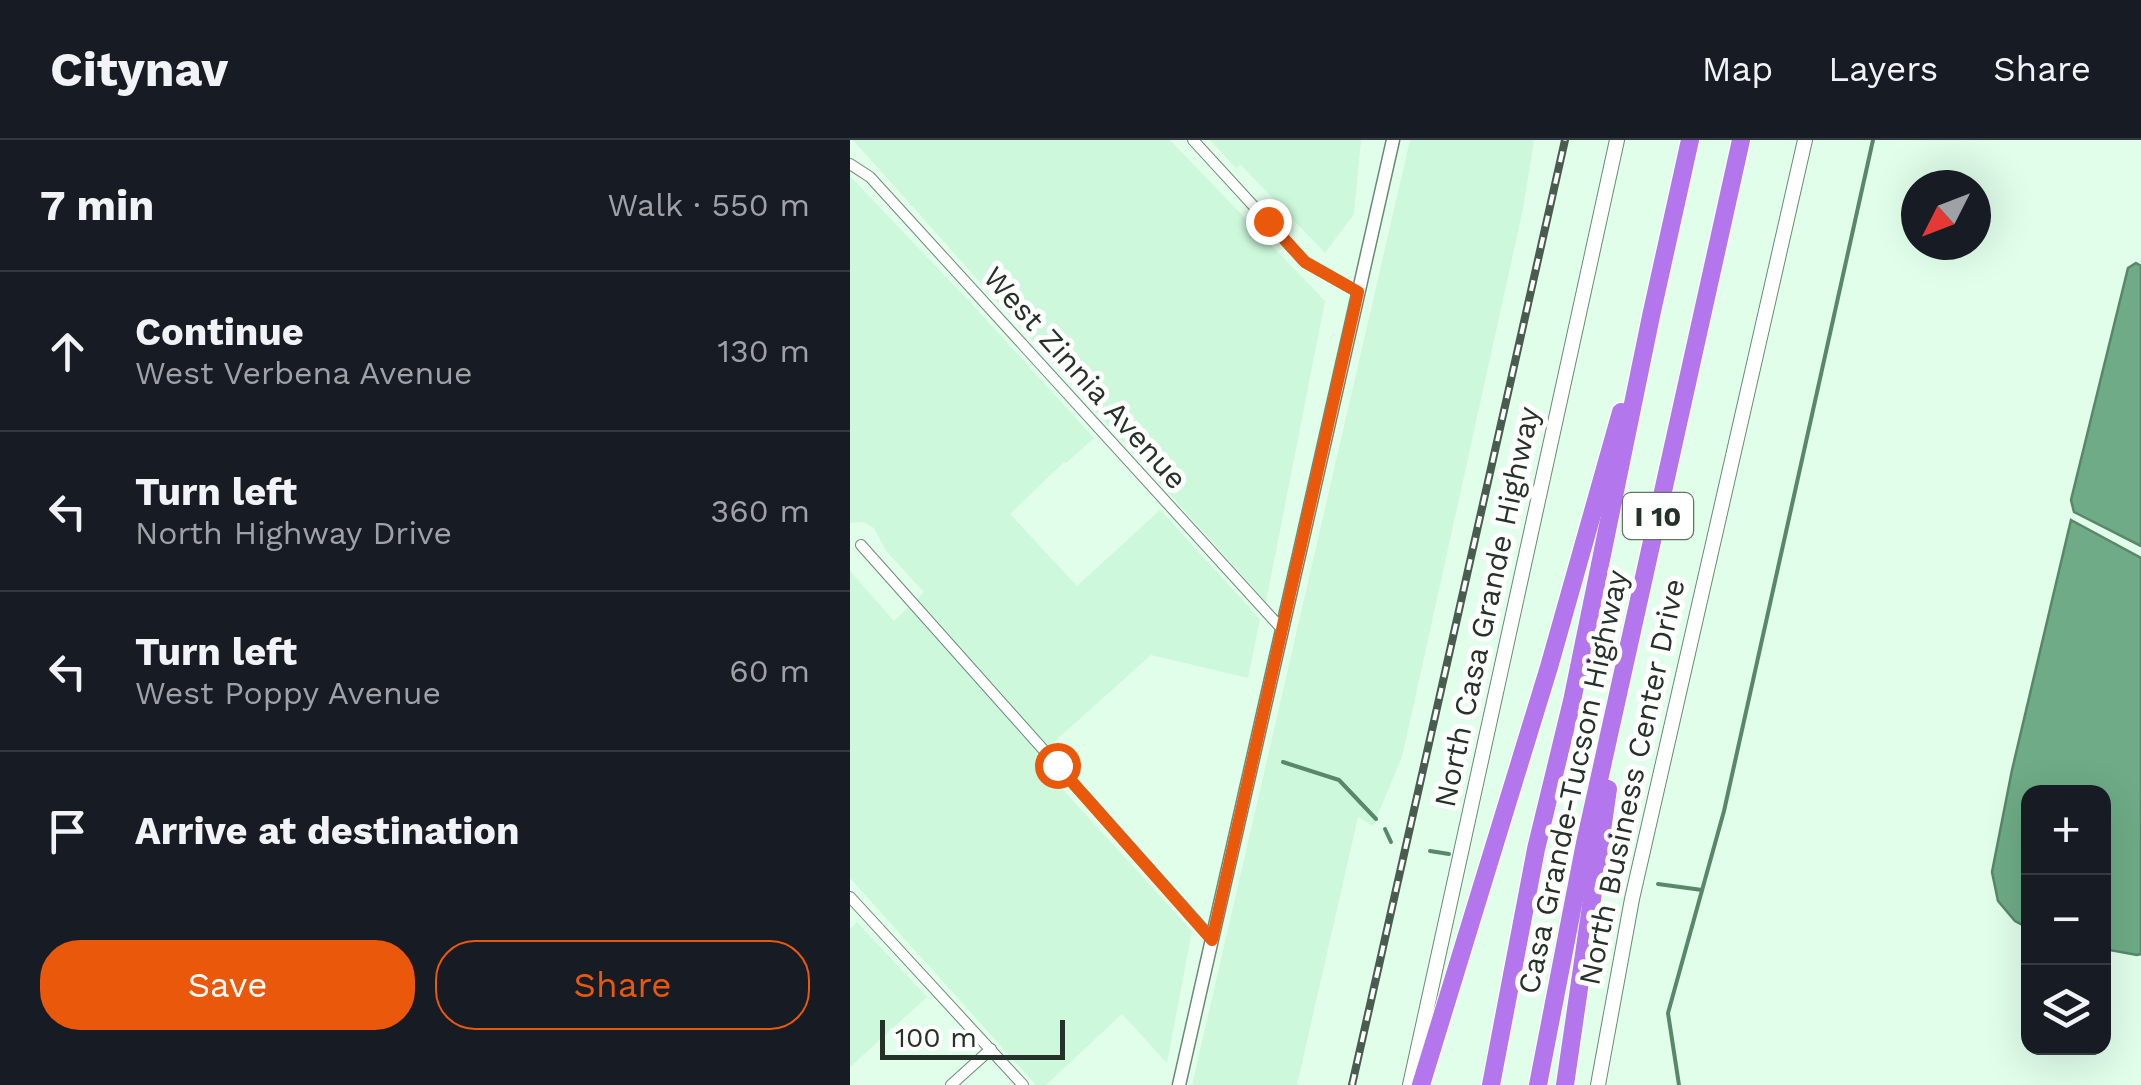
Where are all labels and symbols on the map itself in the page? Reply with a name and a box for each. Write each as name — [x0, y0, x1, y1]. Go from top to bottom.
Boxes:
north arrow — [1901, 170, 1991, 260]
route end — [1246, 199, 1292, 245]
street label: West Zinnia Avenue — [976, 259, 1194, 496]
street label: North Casa Grande Highway — [1427, 403, 1546, 810]
road number: I 10 — [1623, 493, 1693, 539]
street label: Casa Grande-Tucson Highway — [1510, 566, 1635, 997]
street label: North Business Center Drive — [1571, 575, 1692, 988]
route start — [1035, 743, 1081, 789]
scale bar — [880, 1015, 1065, 1060]

